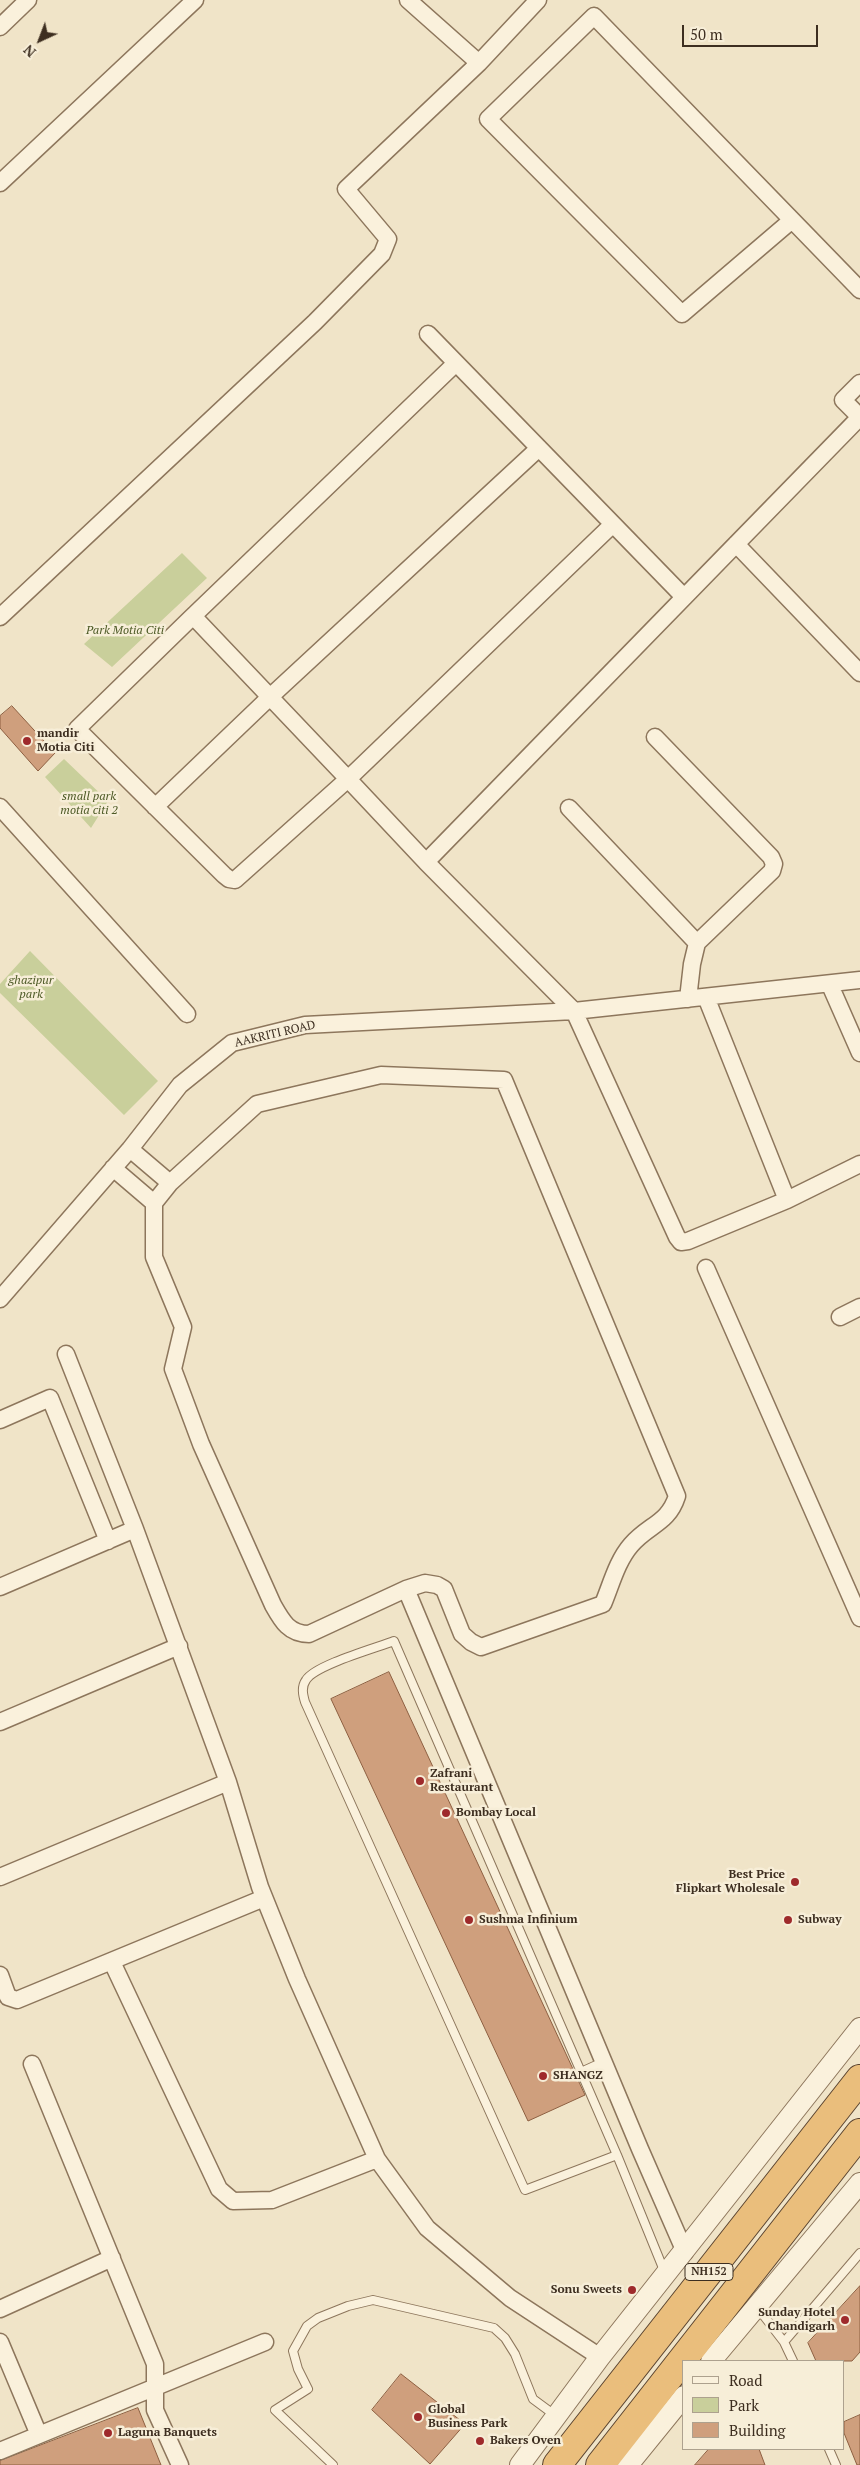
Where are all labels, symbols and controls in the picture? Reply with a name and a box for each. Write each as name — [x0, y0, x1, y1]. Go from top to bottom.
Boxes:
north arrow — [15, 15, 65, 65]
scale bar — [685, 15, 821, 47]
text: 50 m — [690, 24, 723, 44]
text: N — [19, 41, 40, 62]
park label: Park Motia Citi — [86, 624, 164, 638]
place label: mandir Motia Citi — [37, 727, 94, 755]
marker: mandir Motia Citi — [21, 735, 33, 747]
park label: small park motia citi 2 — [60, 790, 118, 818]
park label: ghazipur park — [9, 974, 53, 1002]
street label: AAKRITI ROAD — [233, 1018, 317, 1050]
place label: Zafrani Restaurant — [430, 1767, 493, 1795]
marker: Zafrani Restaurant — [414, 1775, 426, 1787]
place label: Bombay Local — [456, 1806, 536, 1820]
marker: Bombay Local — [440, 1807, 452, 1819]
place label: Best Price Flipkart Wholesale — [676, 1868, 785, 1896]
marker: Best Price Flipkart Wholesale — [789, 1876, 801, 1888]
place label: Sushma Infinium — [479, 1913, 578, 1927]
place label: Subway — [798, 1913, 841, 1927]
marker: Sushma Infinium — [463, 1914, 475, 1926]
marker: Subway — [782, 1914, 794, 1926]
place label: SHANGZ — [553, 2069, 603, 2083]
marker: SHANGZ — [537, 2070, 549, 2082]
road number: NH152 — [685, 2264, 733, 2280]
place label: Sonu Sweets — [551, 2283, 622, 2297]
marker: Sonu Sweets — [626, 2284, 638, 2296]
place label: Sunday Hotel Chandigarh — [758, 2306, 835, 2334]
marker: Sunday Hotel Chandigarh — [839, 2314, 851, 2326]
legend — [682, 2360, 845, 2450]
text: Road — [729, 2370, 762, 2390]
text: Park — [729, 2395, 759, 2415]
place label: Global Business Park — [428, 2403, 507, 2431]
marker: Global Business Park — [412, 2411, 424, 2423]
text: Building — [729, 2420, 786, 2440]
place label: Laguna Banquets — [118, 2426, 217, 2440]
marker: Laguna Banquets — [102, 2427, 114, 2439]
place label: Bakers Oven — [490, 2434, 561, 2448]
marker: Bakers Oven — [474, 2435, 486, 2447]

